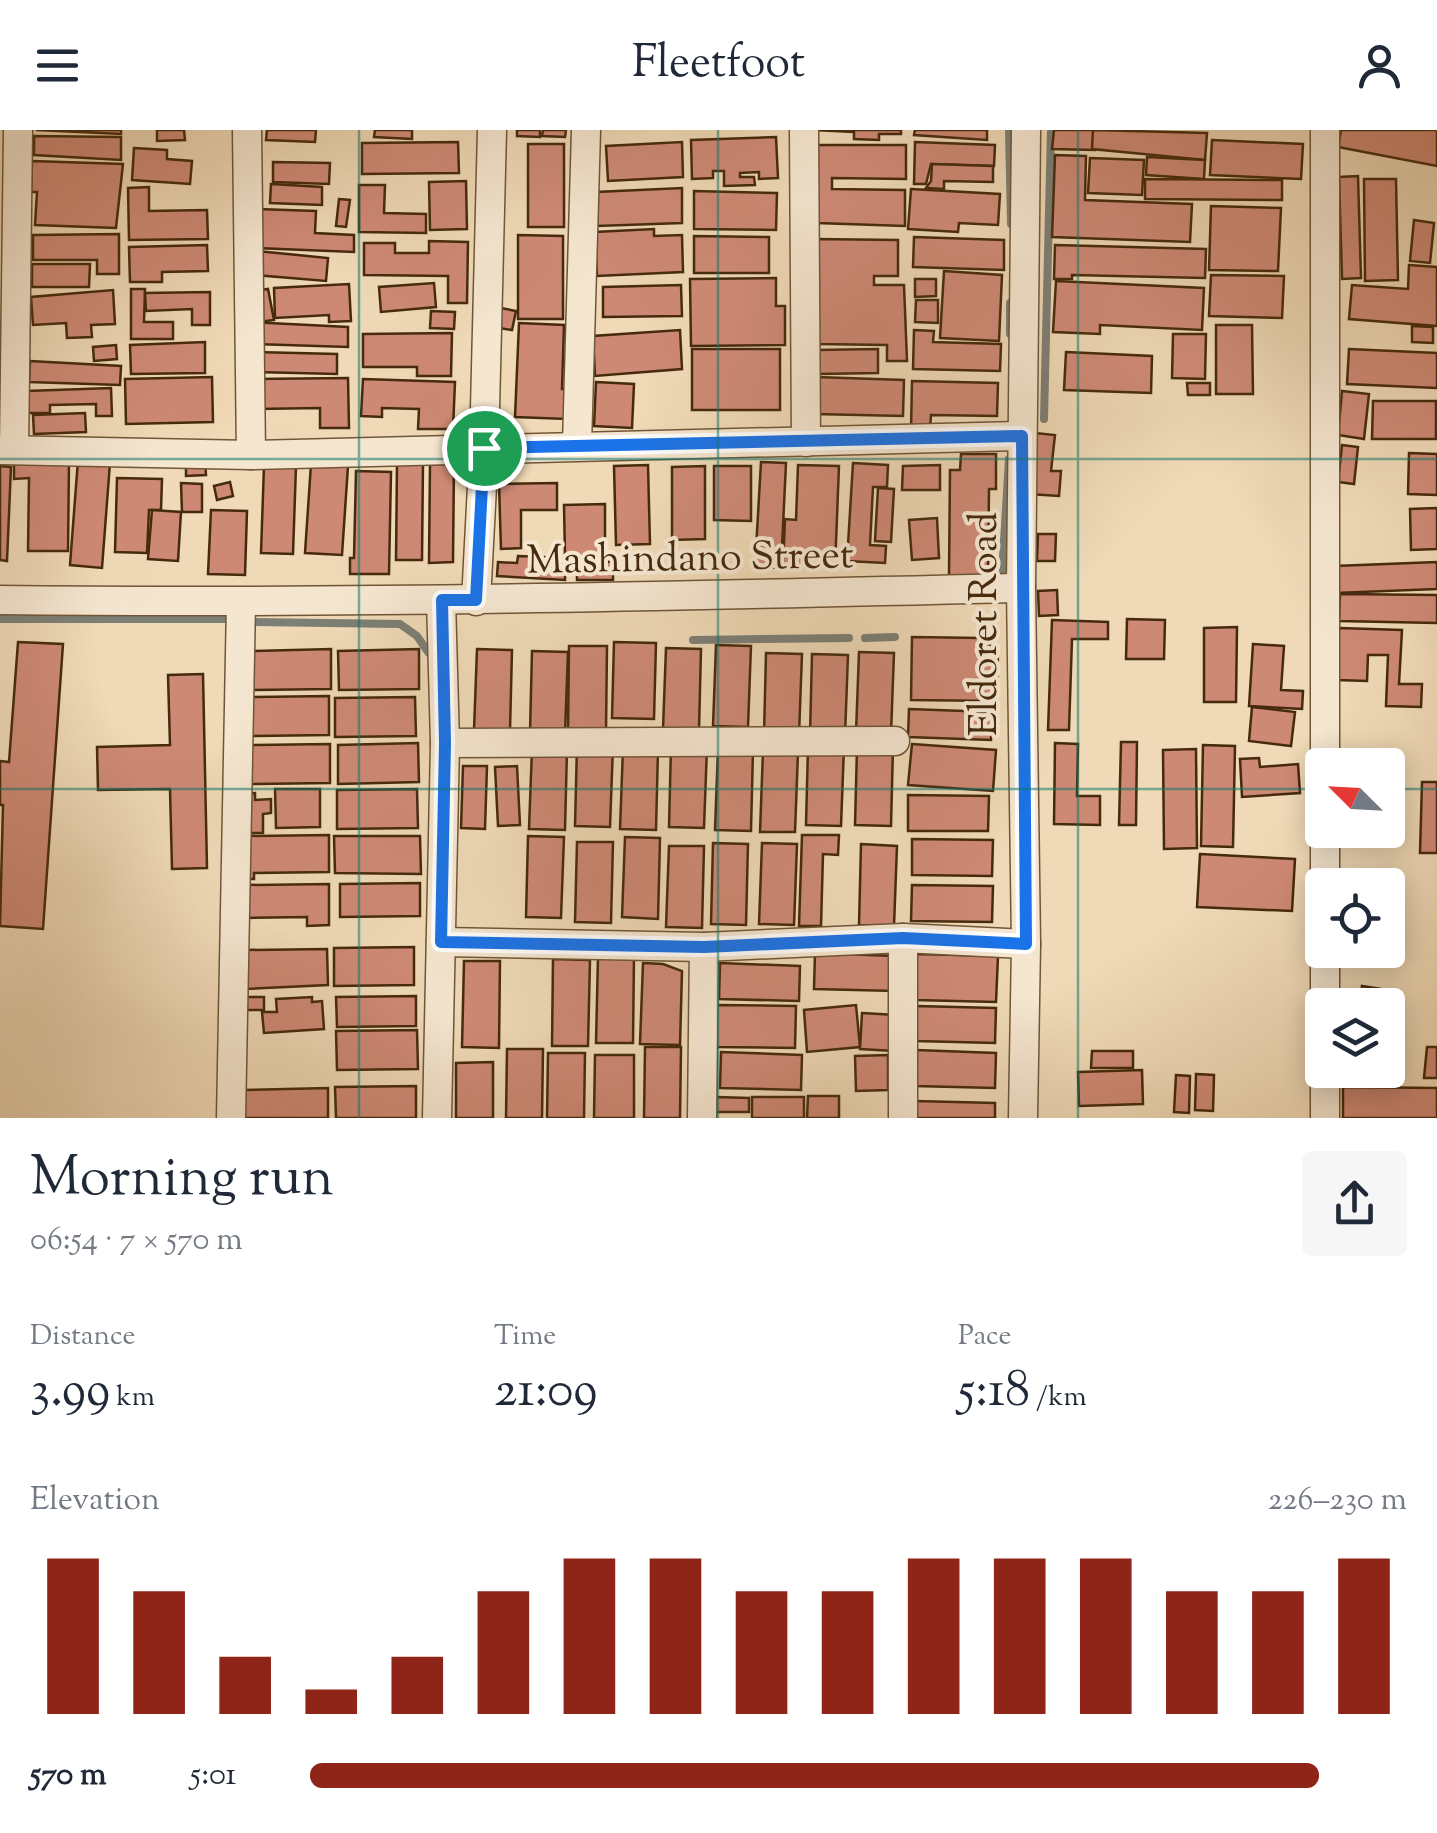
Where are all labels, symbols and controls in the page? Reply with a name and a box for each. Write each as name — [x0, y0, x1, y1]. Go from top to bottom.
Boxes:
text: Fleetfoot — [632, 33, 805, 98]
icon: menu — [30, 38, 85, 93]
icon: person — [1352, 38, 1407, 93]
pin — [442, 406, 527, 491]
icon: arrive — [457, 421, 512, 476]
street label: Eldoret Road — [958, 512, 1015, 736]
street label: Mashindano Street — [526, 529, 854, 592]
north arrow — [1305, 748, 1405, 848]
map controls — [1305, 748, 1405, 1088]
button: locate — [1305, 868, 1405, 968]
button: layers — [1305, 988, 1405, 1088]
text: Morning run — [30, 1141, 334, 1220]
button: share — [1302, 1151, 1407, 1256]
text: 06:54 · 7 × 570 m — [30, 1218, 243, 1264]
text: Distance — [30, 1317, 136, 1357]
text: Time — [494, 1317, 556, 1357]
text: Pace — [958, 1317, 1012, 1357]
text: 3.99 — [30, 1357, 110, 1429]
text: 21:09 — [494, 1357, 598, 1429]
text: 5:18 — [958, 1357, 1030, 1429]
text: km — [110, 1378, 155, 1418]
text: /km — [1030, 1378, 1087, 1418]
text: Elevation — [30, 1478, 160, 1524]
text: 226–230 m — [1268, 1478, 1407, 1524]
text: 570 m — [30, 1753, 107, 1799]
text: 5:01 — [190, 1753, 236, 1799]

